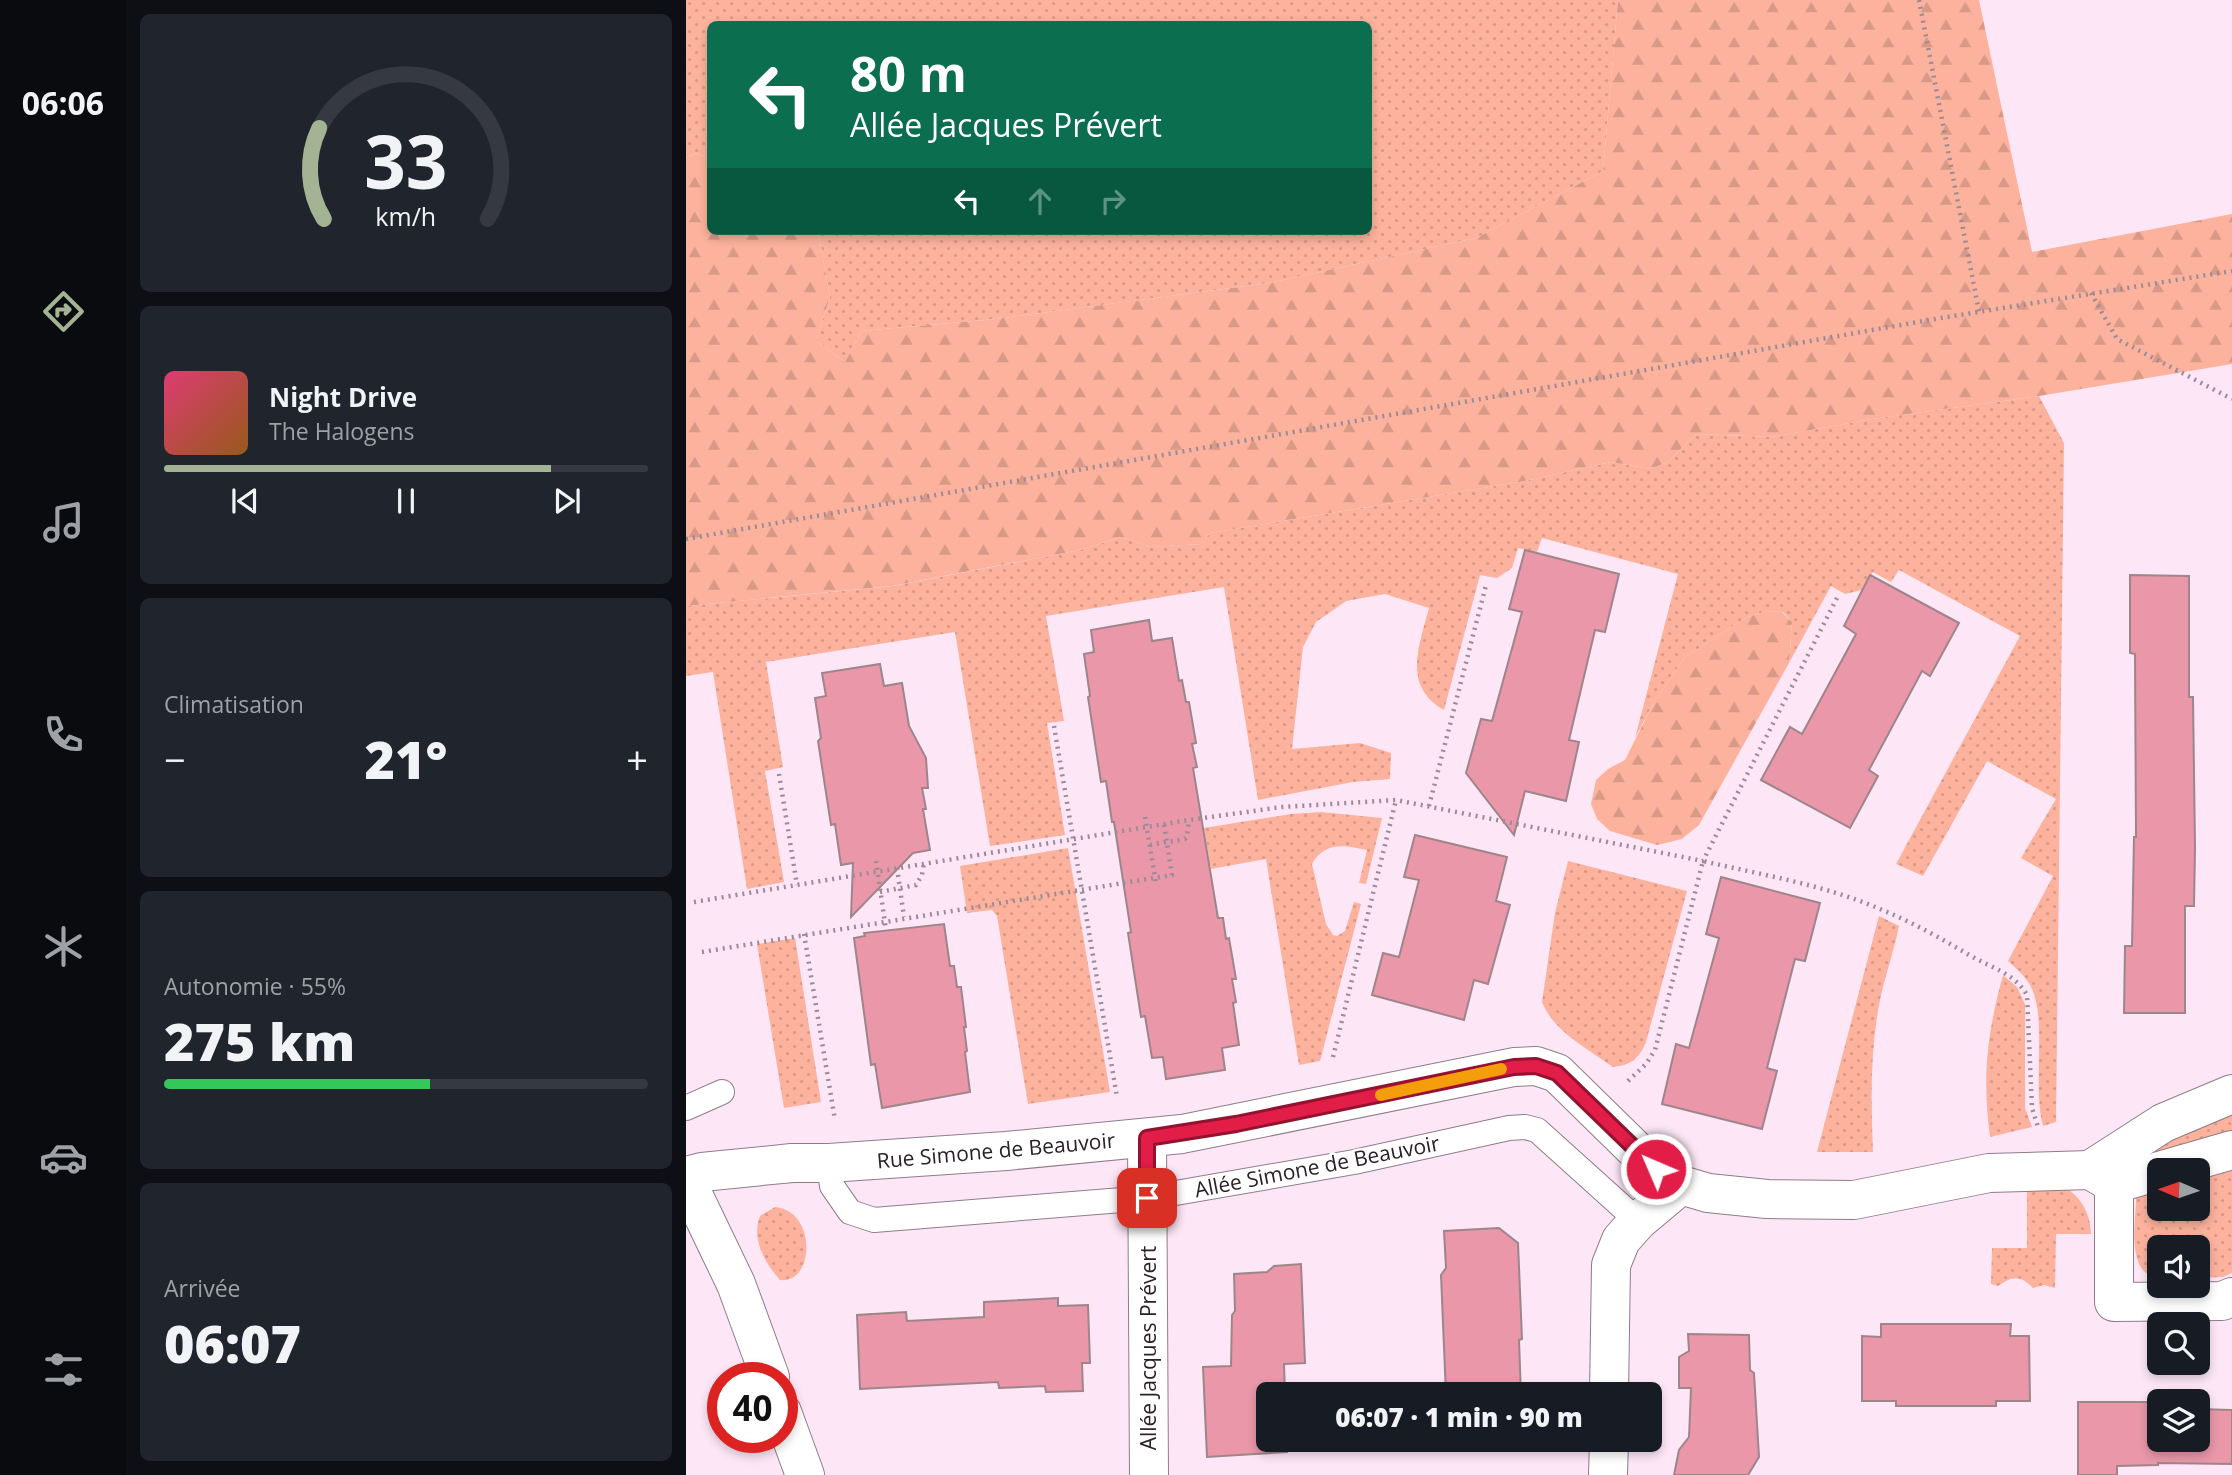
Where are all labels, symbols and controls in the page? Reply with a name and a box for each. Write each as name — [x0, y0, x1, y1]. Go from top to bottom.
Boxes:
text: 80 m — [850, 40, 967, 106]
icon: left — [735, 49, 826, 140]
text: 06:06 — [22, 81, 104, 124]
text: Allée Jacques Prévert — [850, 103, 1162, 146]
text: 33 — [364, 111, 448, 210]
icon: left — [948, 182, 986, 220]
icon: ahead — [1021, 182, 1059, 220]
icon: right — [1094, 182, 1132, 220]
text: km/h — [376, 199, 436, 233]
icon: directions — [39, 287, 88, 336]
text: Night Drive — [269, 379, 417, 415]
text: The Halogens — [269, 415, 415, 447]
icon: previous — [226, 482, 264, 520]
icon: pause — [387, 482, 425, 520]
icon: next — [548, 482, 586, 520]
icon: music — [39, 498, 88, 547]
text: Climatisation — [164, 688, 304, 720]
icon: phone — [39, 710, 88, 759]
text: 21° — [365, 723, 447, 794]
text: − — [164, 733, 186, 785]
text: + — [626, 733, 648, 785]
icon: climate — [39, 922, 88, 971]
text: Autonomie · 55% — [164, 970, 346, 1002]
text: 275 km — [164, 1005, 355, 1076]
street label: Rue Simone de Beauvoir — [876, 1126, 1117, 1174]
street label: Allée Simone de Beauvoir — [1192, 1128, 1442, 1203]
position arrow — [1619, 1132, 1693, 1206]
icon: car — [39, 1133, 88, 1182]
north arrow — [2147, 1158, 2210, 1222]
map controls — [2147, 1158, 2210, 1452]
pin — [1117, 1168, 1177, 1228]
icon: arrive — [1128, 1179, 1166, 1217]
button: sound — [2147, 1235, 2210, 1298]
street label: Allée Jacques Prévert — [1134, 1246, 1162, 1450]
text: Arrivée — [164, 1272, 240, 1304]
text: 06:07 — [164, 1307, 301, 1378]
button: search — [2147, 1312, 2210, 1375]
icon: filters — [39, 1345, 88, 1394]
speed limit sign: 40 — [707, 1362, 798, 1453]
button: layers — [2147, 1389, 2210, 1452]
text: 06:07 · 1 min · 90 m — [1335, 1399, 1583, 1435]

